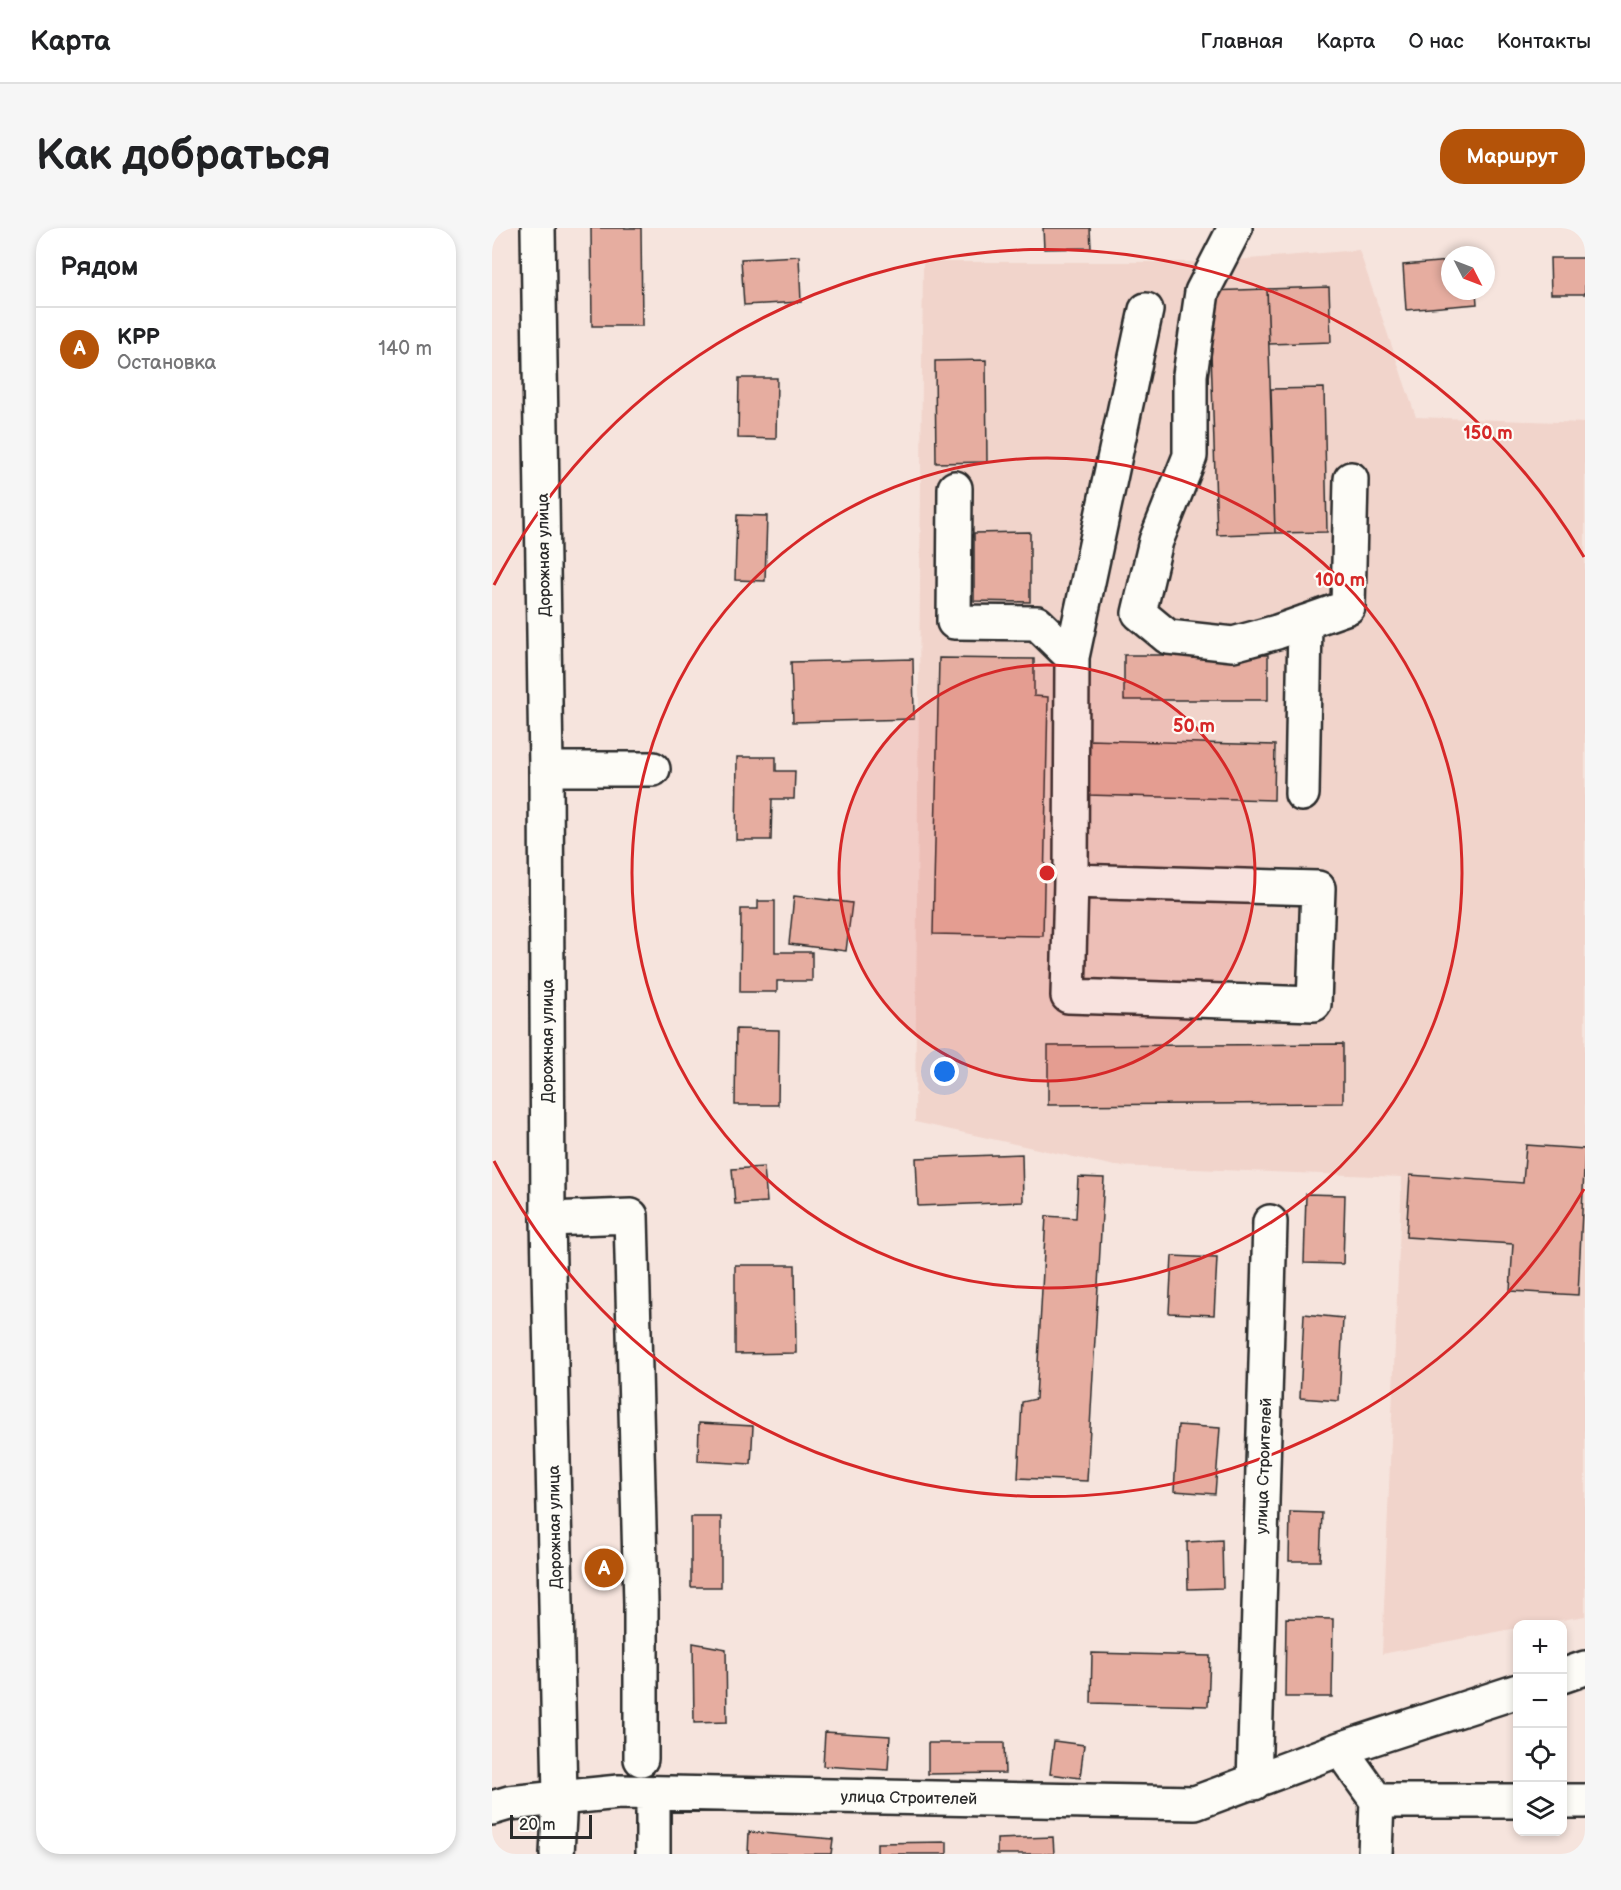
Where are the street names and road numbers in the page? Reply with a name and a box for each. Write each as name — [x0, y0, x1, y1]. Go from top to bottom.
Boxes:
street label: Дорожная улица — [534, 492, 555, 617]
street label: Дорожная улица — [539, 978, 558, 1103]
street label: улица Строителей — [1253, 1397, 1276, 1535]
street label: Дорожная улица — [545, 1464, 566, 1589]
street label: улица Строителей — [840, 1788, 977, 1809]

